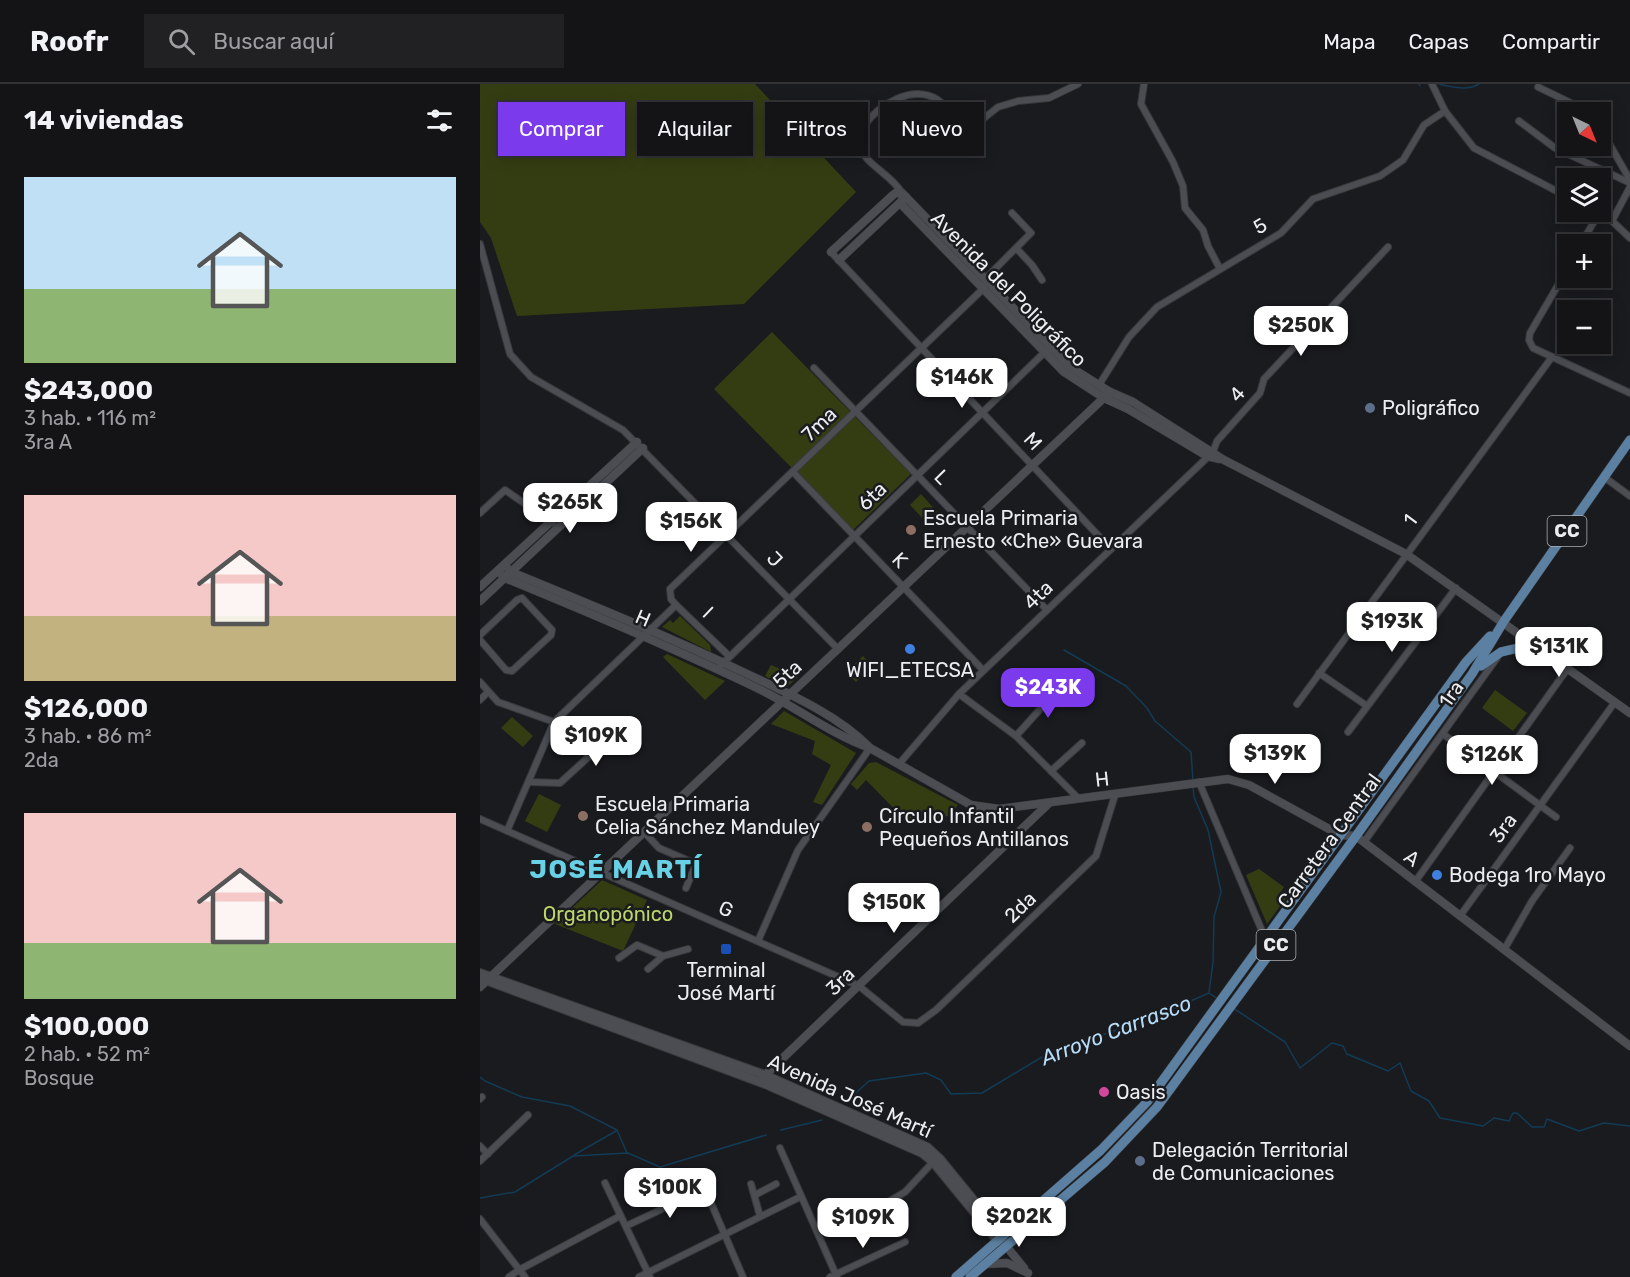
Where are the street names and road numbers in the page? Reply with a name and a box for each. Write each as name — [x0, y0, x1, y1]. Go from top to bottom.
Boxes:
street label: Avenida del Poligráfico — [926, 206, 1092, 372]
street label: 5 — [1249, 213, 1271, 239]
street label: 4 — [1224, 381, 1250, 407]
street label: 7ma — [797, 402, 841, 446]
street label: M — [1019, 427, 1047, 455]
street label: L — [929, 465, 955, 489]
street label: 6ta — [853, 477, 891, 515]
street label: 1 — [1398, 509, 1422, 531]
road number: CC — [1548, 516, 1586, 546]
street label: J — [762, 546, 788, 572]
street label: K — [887, 547, 913, 573]
street label: 4ta — [1018, 576, 1058, 614]
street label: I — [698, 601, 718, 623]
street label: H — [632, 604, 654, 632]
street label: 5ta — [768, 655, 806, 693]
street label: 1ra — [1433, 676, 1469, 712]
street label: H — [1094, 766, 1110, 792]
street label: Carretera Central — [1272, 769, 1386, 913]
street label: 3ra — [1484, 809, 1522, 847]
street label: A — [1399, 844, 1425, 872]
street label: 2da — [999, 886, 1041, 928]
street label: G — [715, 895, 737, 923]
road number: CC — [1256, 930, 1296, 960]
street label: 3ra — [821, 962, 859, 1000]
street label: Avenida José Martí — [764, 1049, 937, 1143]

